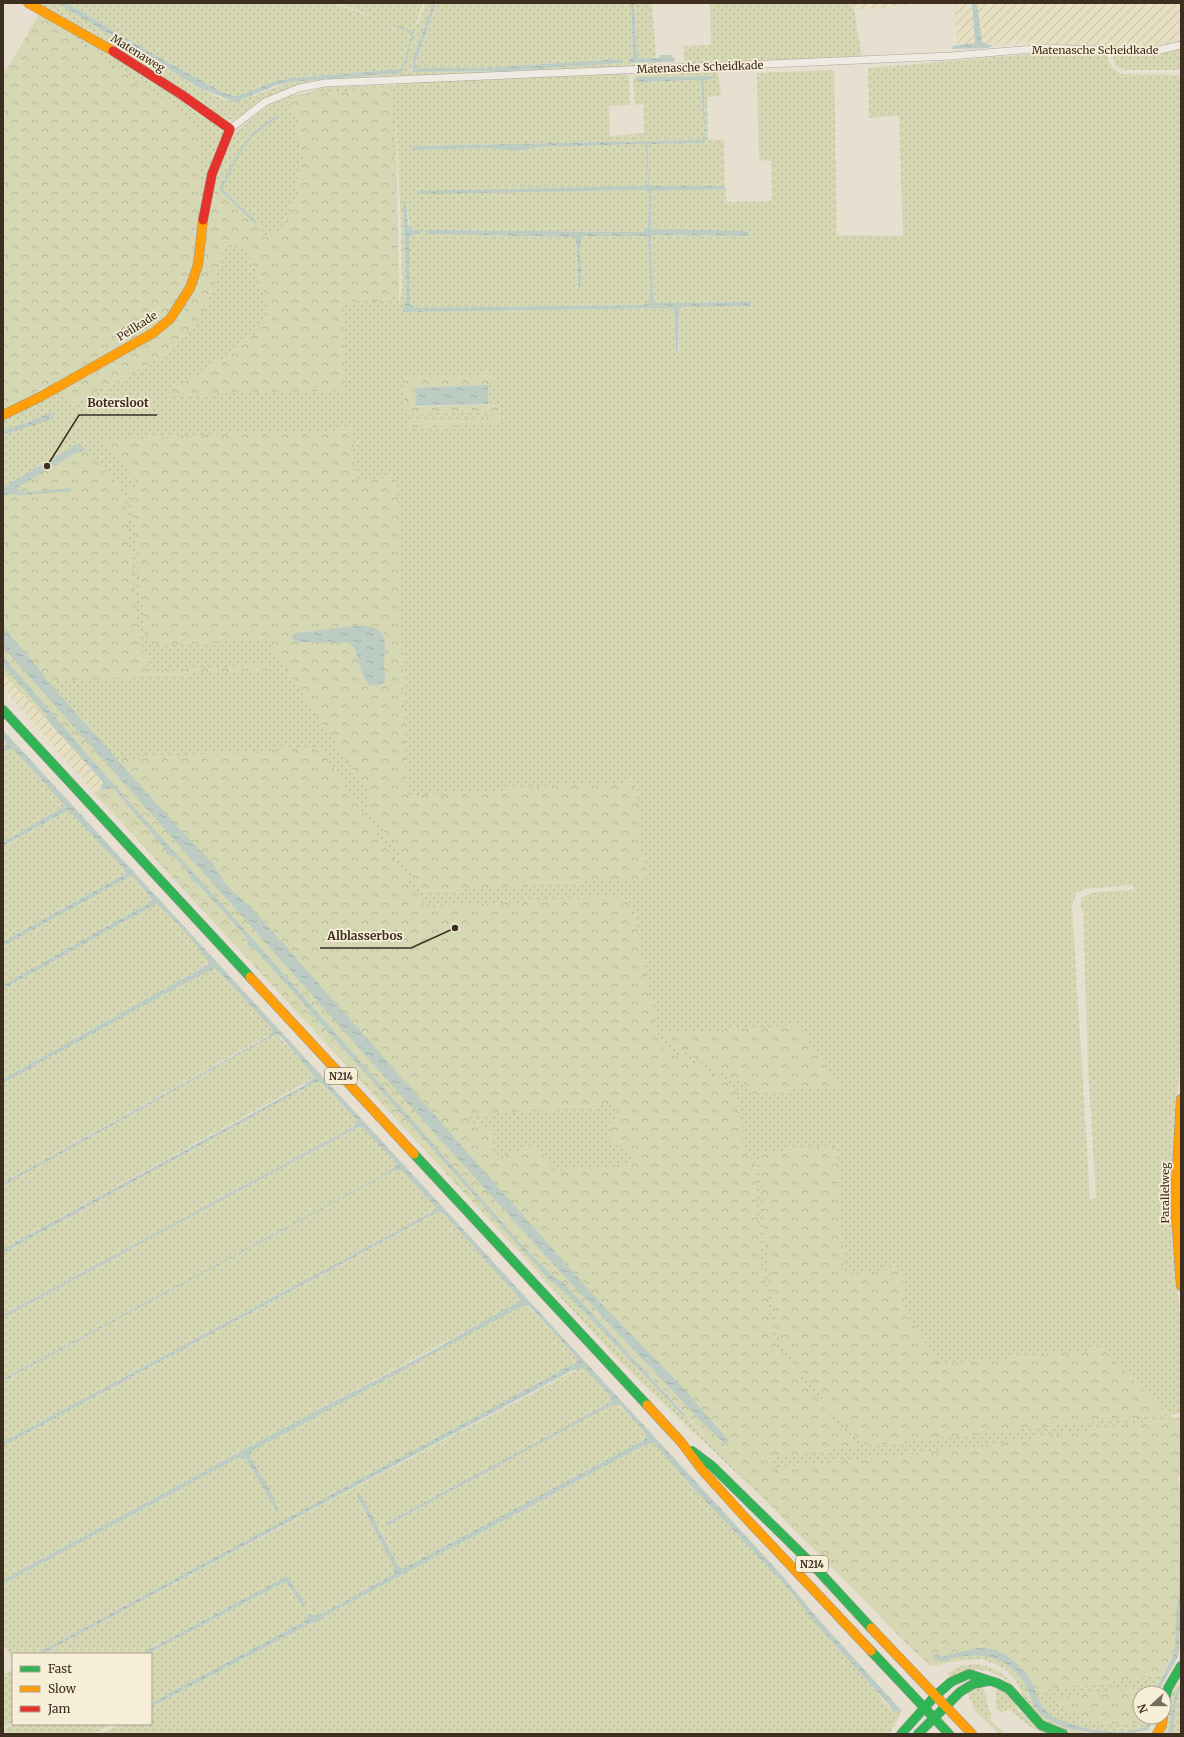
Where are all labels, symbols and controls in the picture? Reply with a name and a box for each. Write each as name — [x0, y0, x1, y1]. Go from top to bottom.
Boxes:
street label: Matenaweg — [108, 31, 168, 75]
street label: Matenasche Scheidkade — [1032, 43, 1159, 57]
street label: Matenasche Scheidkade — [636, 58, 764, 76]
street label: Peilkade — [114, 308, 160, 344]
callout: Botersloot — [79, 391, 157, 415]
text: Botersloot — [87, 395, 149, 410]
callout: Alblasserbos — [320, 924, 411, 948]
text: Alblasserbos — [326, 928, 403, 943]
road number: N214 — [325, 1068, 357, 1084]
street label: Parallelweg — [1158, 1162, 1172, 1224]
road number: N214 — [796, 1556, 828, 1572]
legend — [12, 1653, 152, 1725]
text: Fast — [48, 1661, 72, 1676]
text: Slow — [48, 1681, 77, 1696]
north arrow — [1132, 1685, 1172, 1725]
text: Jam — [47, 1701, 71, 1716]
text: N — [1134, 1702, 1151, 1715]

